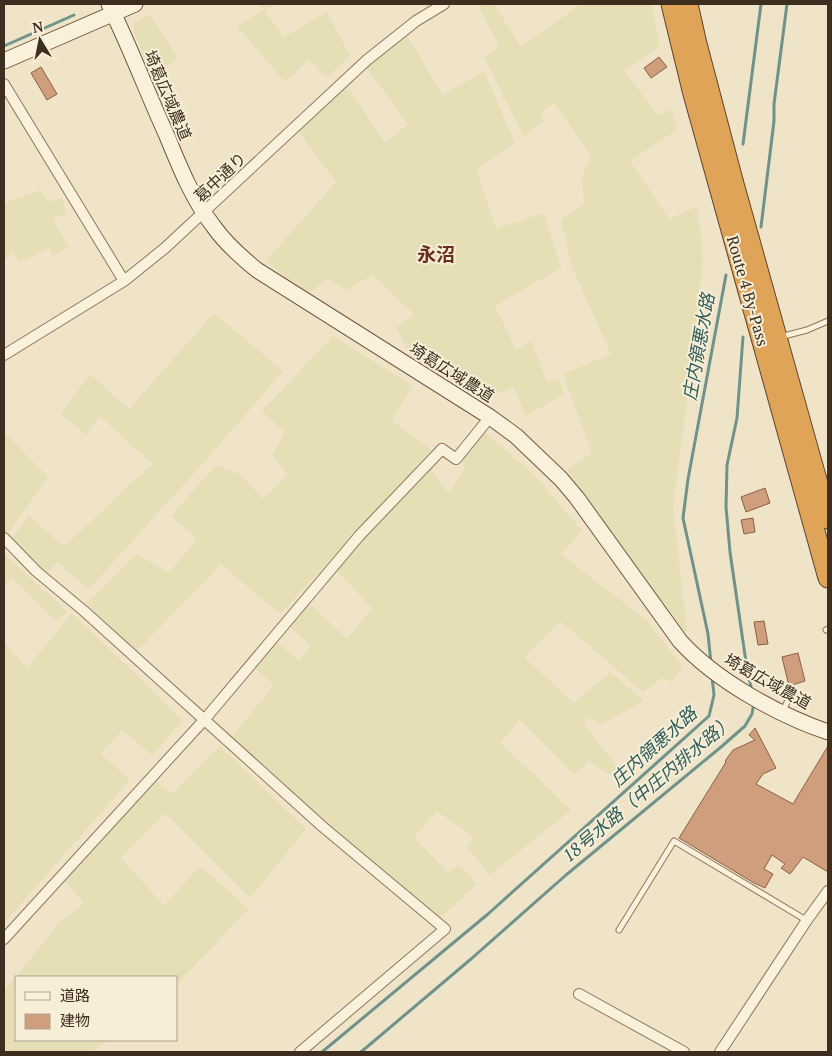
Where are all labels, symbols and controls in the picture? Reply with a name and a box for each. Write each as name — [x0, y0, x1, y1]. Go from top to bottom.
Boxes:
north arrow — [15, 15, 65, 65]
text: N — [31, 16, 45, 37]
street label: 埼葛広域農道 — [139, 47, 197, 143]
street label: 葛中通り — [189, 147, 251, 207]
street label: Route 4 By-Pass — [722, 233, 774, 349]
district label: 永沼 — [417, 241, 455, 266]
water label: 庄内領悪水路 — [677, 290, 720, 402]
street label: 埼葛広域農道 — [405, 337, 499, 407]
street label: 埼葛広域農道 — [721, 648, 815, 714]
water label: 庄内領悪水路 — [605, 700, 703, 791]
water label: 18号水路（中庄内排水路） — [557, 709, 738, 867]
legend — [15, 976, 178, 1041]
text: 道路 — [60, 985, 90, 1005]
text: 建物 — [60, 1010, 90, 1030]

